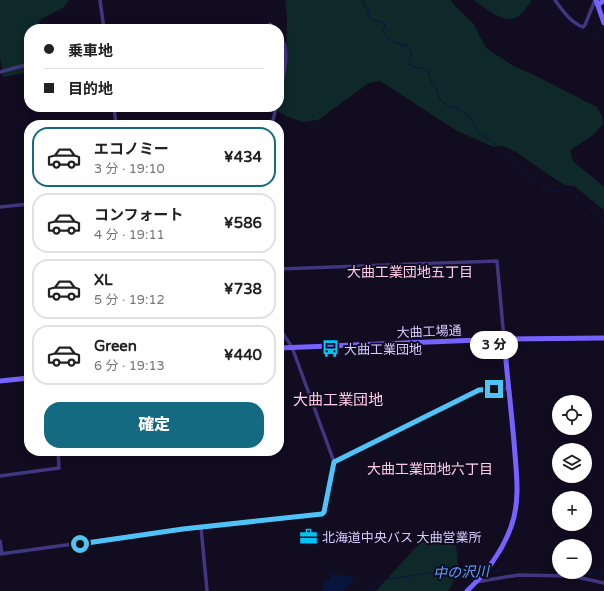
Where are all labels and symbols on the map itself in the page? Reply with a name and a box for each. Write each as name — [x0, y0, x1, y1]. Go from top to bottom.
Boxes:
district label: 大曲工業団地五丁目 — [347, 264, 473, 281]
street label: 大曲工場通 — [396, 323, 462, 341]
callout: 3 分 — [470, 331, 518, 359]
bus stop icon: 大曲工業団地 — [321, 339, 341, 359]
place label: 大曲工業団地 — [344, 342, 422, 358]
route end — [485, 380, 503, 398]
district label: 大曲工業団地 — [293, 391, 383, 409]
district label: 大曲工業団地六丁目 — [367, 461, 493, 478]
office icon: 北海道中央バス 大曲営業所 — [299, 527, 319, 547]
place label: 北海道中央バス 大曲営業所 — [322, 530, 481, 546]
route start — [71, 535, 89, 553]
water label: 中の沢川 — [433, 563, 491, 582]

